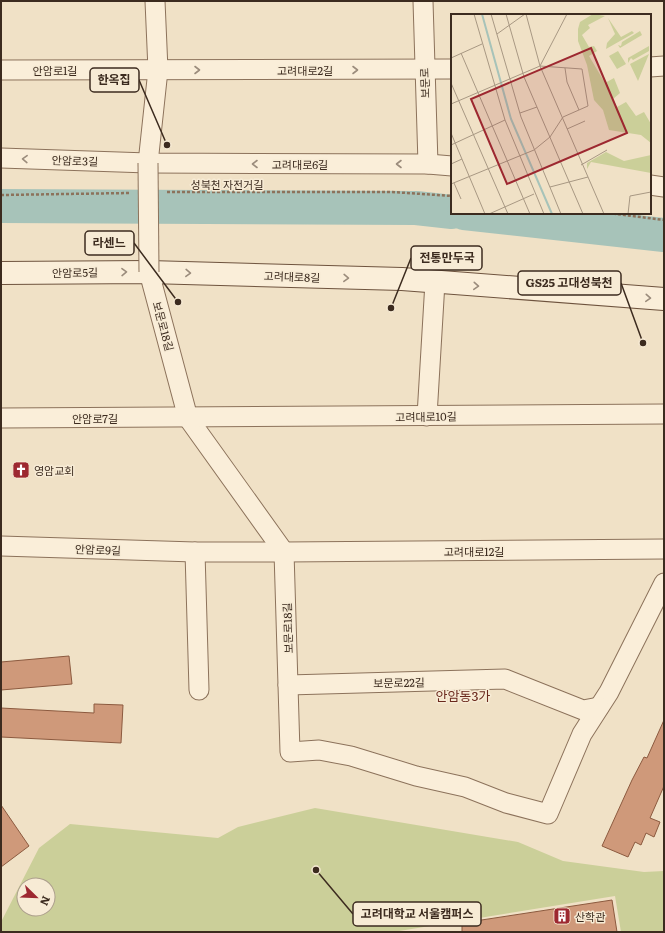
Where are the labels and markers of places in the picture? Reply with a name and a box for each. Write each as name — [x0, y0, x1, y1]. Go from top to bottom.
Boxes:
callout: 한옥집 — [90, 68, 139, 92]
callout: 라센느 — [85, 231, 134, 255]
callout: 전통만두국 — [411, 246, 482, 270]
callout: GS25 고대성북천 — [518, 271, 621, 295]
church icon: 영암교회 — [11, 460, 31, 480]
place label: 영암교회 — [34, 462, 74, 478]
callout: 고려대학교 서울캠퍼스 — [353, 902, 481, 926]
building icon: 산학관 — [552, 906, 572, 926]
place label: 산학관 — [575, 908, 605, 924]

